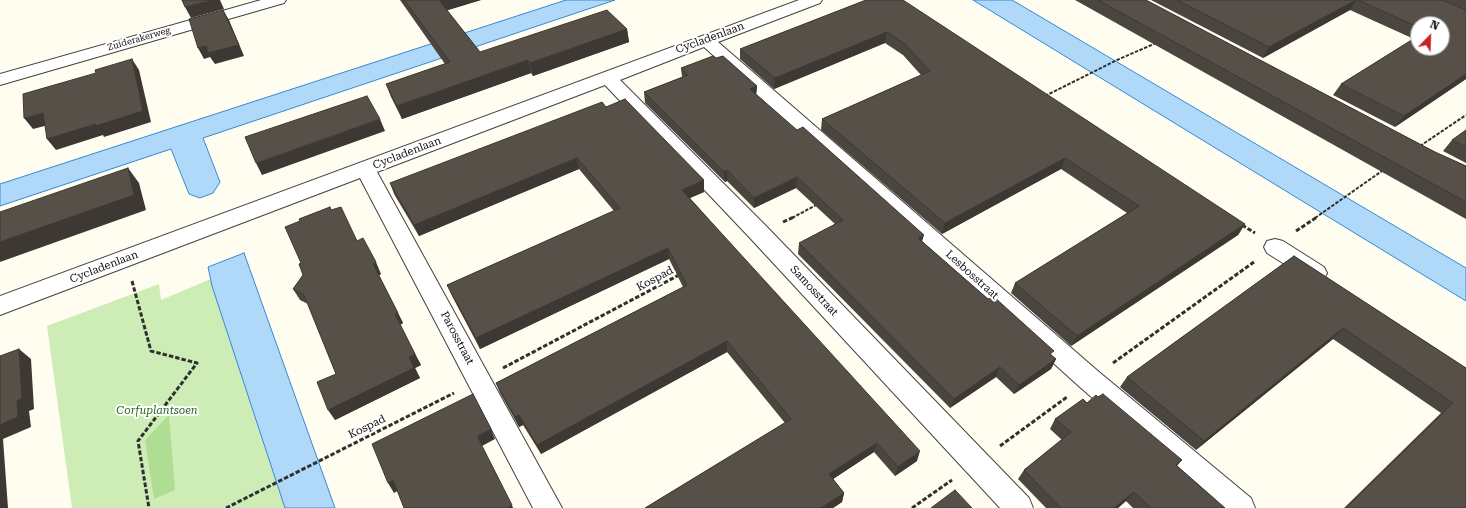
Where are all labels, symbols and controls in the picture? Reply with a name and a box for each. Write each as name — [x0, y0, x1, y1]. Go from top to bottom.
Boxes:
north arrow — [1410, 16, 1450, 56]
text: N — [1428, 18, 1441, 33]
street label: Cycladenlaan — [674, 19, 746, 57]
street label: Zuiderakerweg — [106, 25, 172, 53]
street label: Cycladenlaan — [371, 134, 443, 172]
street label: Cycladenlaan — [68, 248, 140, 286]
street label: Lesbosstraat — [943, 248, 1001, 302]
street label: Samosstraat — [787, 263, 841, 319]
street label: Kospad — [634, 264, 676, 294]
street label: Parosstraat — [437, 309, 477, 367]
park label: Corfuplantsoen — [116, 404, 198, 418]
street label: Kospad — [346, 412, 388, 442]

